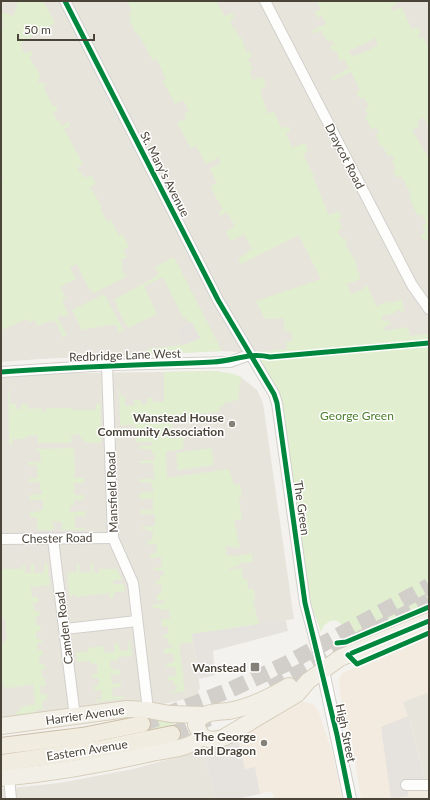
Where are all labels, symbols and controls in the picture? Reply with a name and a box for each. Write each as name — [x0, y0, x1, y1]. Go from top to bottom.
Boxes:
scale bar — [18, 16, 94, 42]
text: 50 m — [24, 22, 51, 37]
street label: Draycot Road — [322, 121, 368, 191]
street label: St. Mary's Avenue — [137, 129, 193, 219]
street label: Redbridge Lane West — [69, 346, 182, 364]
park label: George Green — [320, 408, 394, 423]
place label: Wanstead House Community Association — [98, 410, 225, 439]
marker: Wanstead House Community Association — [227, 419, 237, 429]
street label: Mansfield Road — [103, 451, 121, 533]
street label: The Green — [291, 480, 313, 536]
street label: Chester Road — [22, 530, 92, 546]
street label: Camden Road — [52, 591, 76, 665]
place label: Wanstead — [192, 660, 246, 675]
marker: Wanstead — [249, 661, 261, 673]
street label: Harrier Avenue — [45, 702, 125, 728]
street label: High Street — [332, 702, 360, 764]
place label: The George and Dragon — [194, 729, 257, 758]
street label: Eastern Avenue — [45, 736, 129, 764]
marker: The George and Dragon — [259, 738, 269, 748]

